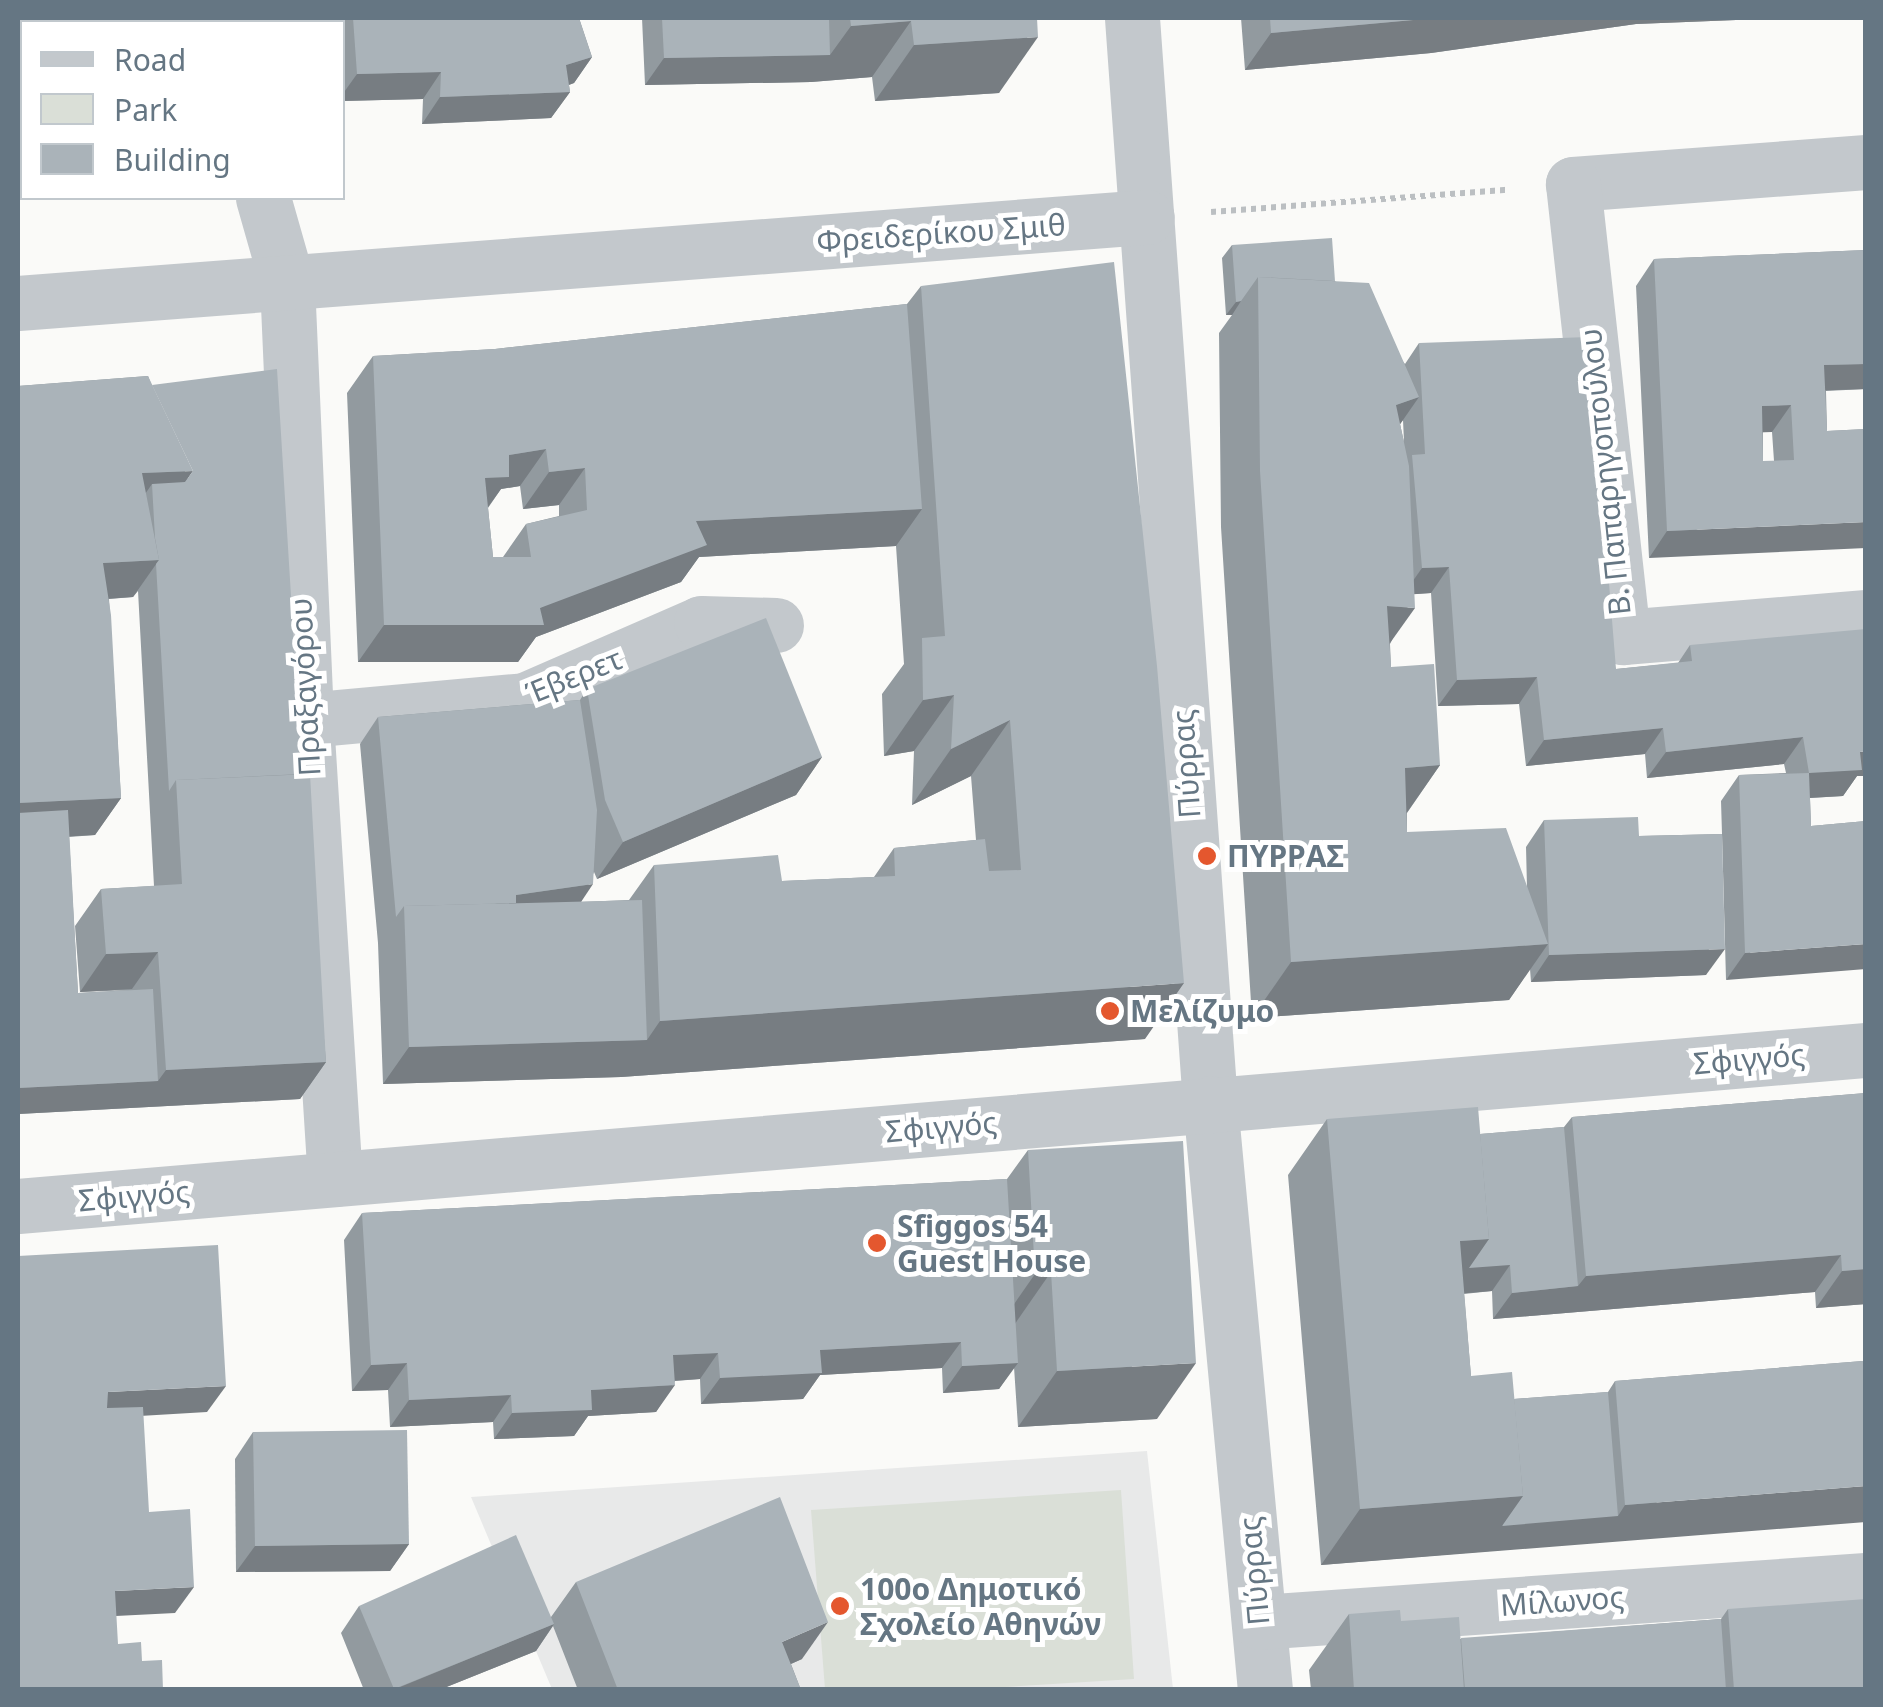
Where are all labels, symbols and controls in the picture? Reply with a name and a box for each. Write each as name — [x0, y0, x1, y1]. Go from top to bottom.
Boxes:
legend — [20, 20, 345, 200]
text: Road — [114, 39, 186, 80]
text: Park — [114, 89, 177, 130]
text: Building — [114, 139, 231, 180]
street label: Φρειδερίκου Σμιθ — [815, 206, 1067, 260]
street label: Β. Παπαρηγοπούλου — [1572, 327, 1638, 617]
street label: Πραξαγόρου — [282, 597, 328, 777]
street label: Έβερετ — [520, 640, 628, 712]
street label: Πύρρας — [1164, 708, 1208, 820]
place label: ΠΥΡΡΑΣ — [1227, 838, 1344, 874]
marker: ΠΥΡΡΑΣ — [1196, 845, 1218, 867]
place label: Μελίζυμο — [1130, 993, 1274, 1029]
marker: Μελίζυμο — [1099, 1000, 1121, 1022]
street label: Σφιγγός — [1692, 1036, 1806, 1082]
street label: Σφιγγός — [884, 1104, 998, 1150]
street label: Σφιγγός — [77, 1173, 191, 1219]
place label: Sfiggos 54 Guest House — [897, 1208, 1086, 1278]
marker: Sfiggos 54 Guest House — [866, 1232, 888, 1254]
street label: Πύρρας — [1231, 1515, 1277, 1627]
place label: 100ο Δημοτικό Σχολείο Αθηνών — [860, 1571, 1101, 1642]
street label: Μίλωνος — [1499, 1579, 1625, 1623]
marker: 100ο Δημοτικό Σχολείο Αθηνών — [829, 1595, 851, 1617]

